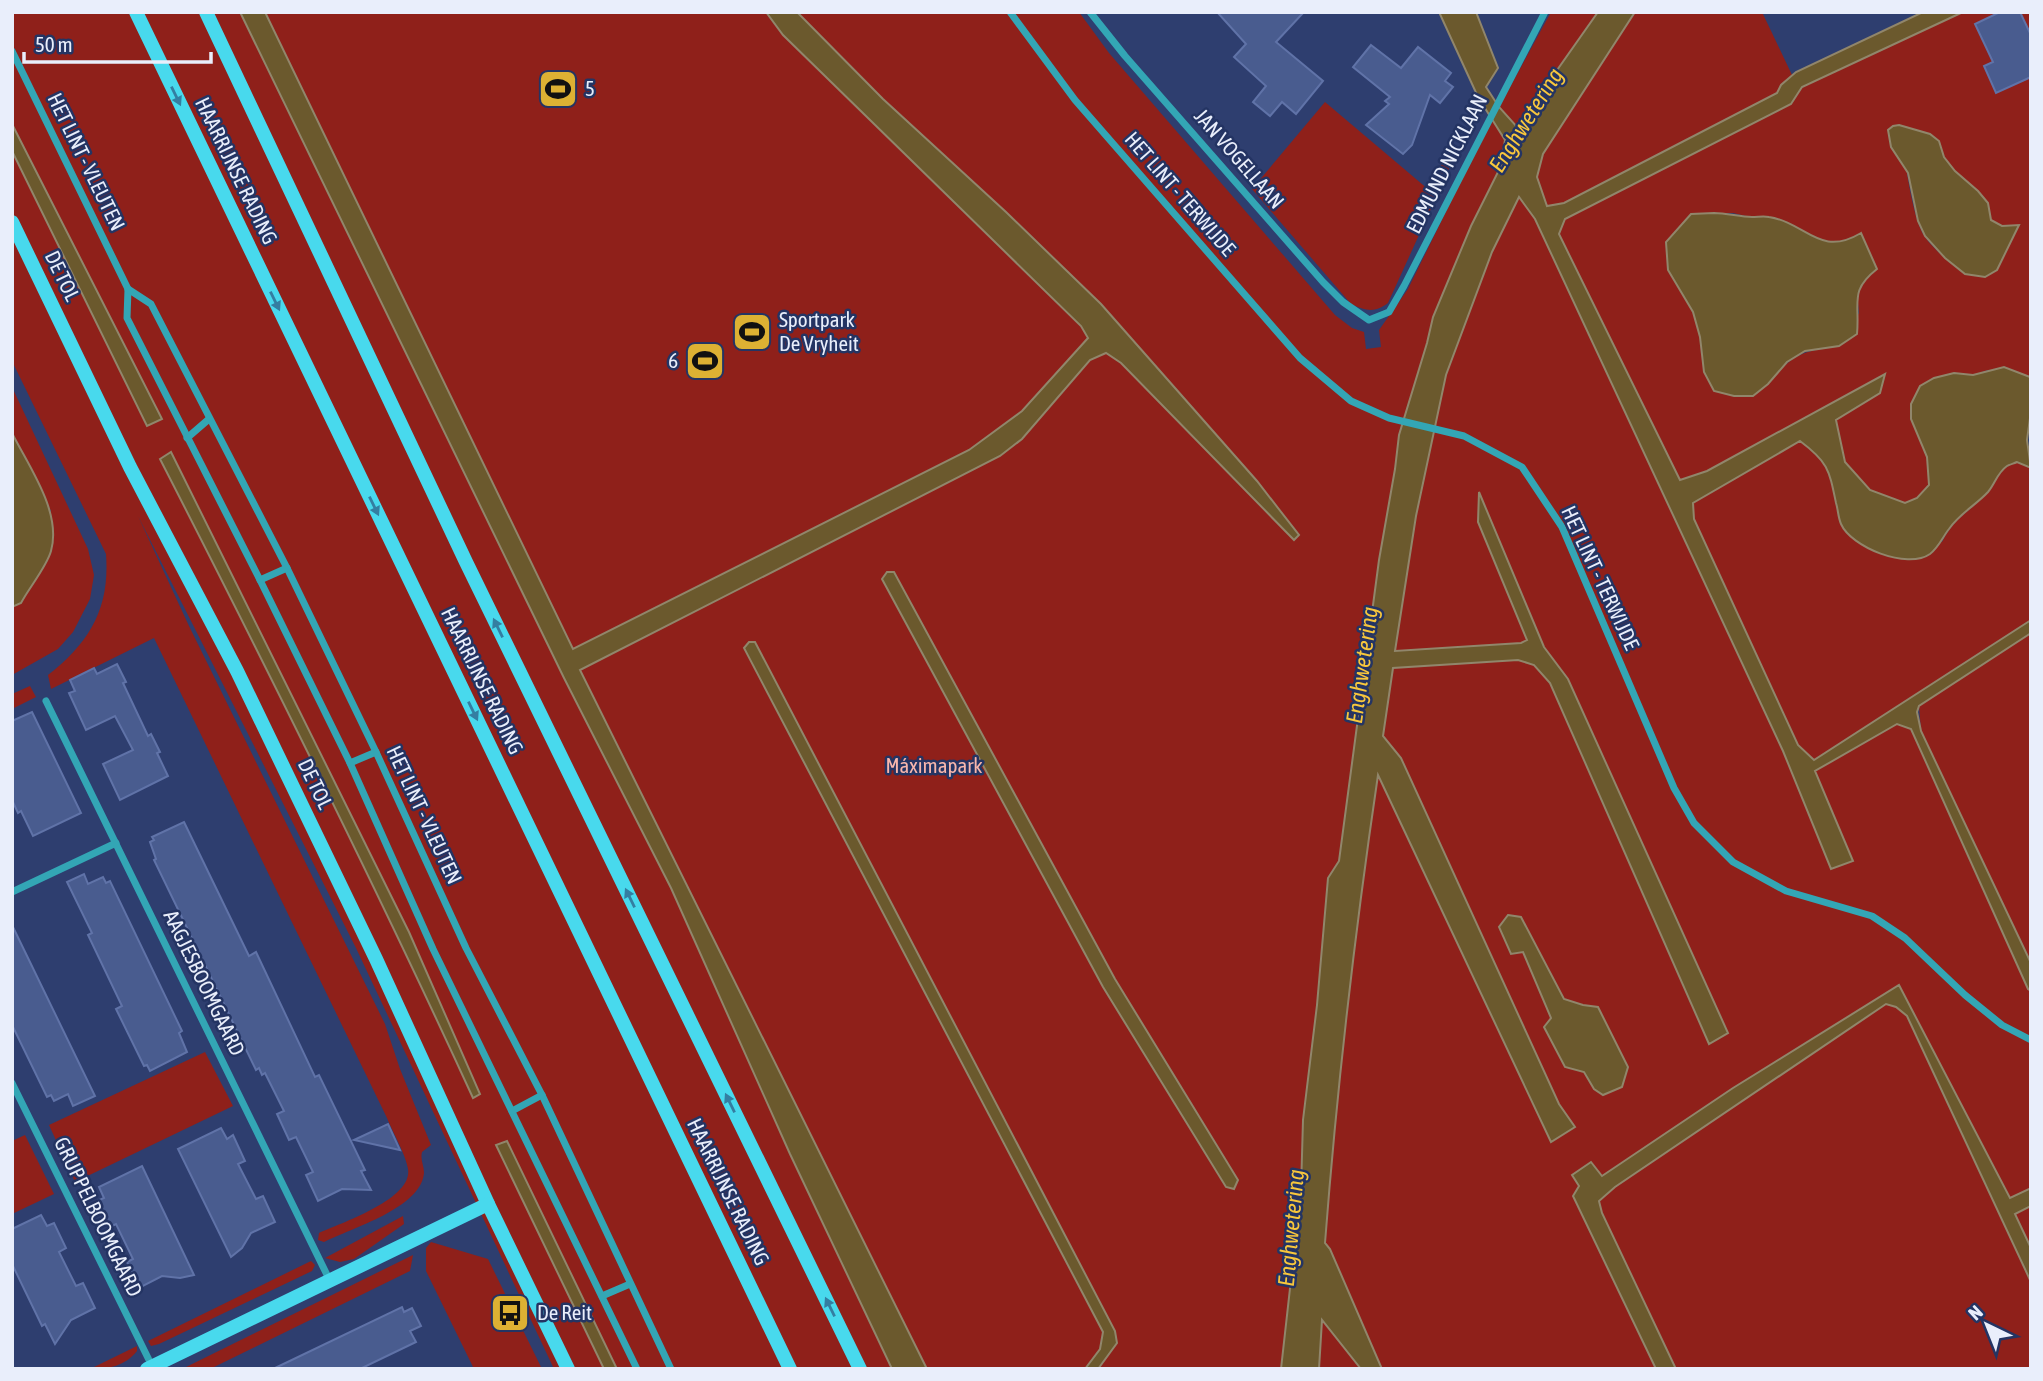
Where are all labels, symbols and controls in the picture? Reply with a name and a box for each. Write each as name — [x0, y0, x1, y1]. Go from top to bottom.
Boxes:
scale bar — [24, 21, 212, 65]
text: 50 m — [35, 32, 73, 56]
water label: Enghwetering — [1484, 63, 1568, 177]
sports icon: 5 — [537, 68, 579, 110]
place label: 5 — [585, 76, 595, 100]
one-way arrow — [171, 86, 182, 106]
street label: HET LINT - VLEUTEN — [43, 89, 130, 234]
street label: EDMUND NICKLAAN — [1401, 90, 1491, 237]
street label: HAARRIJNSE RADING — [191, 93, 283, 248]
street label: JAN VOGELLAAN — [1190, 104, 1289, 213]
street label: HET LINT - TERWIJDE — [1121, 127, 1241, 260]
street label: DE TOL — [41, 247, 85, 305]
one-way arrow — [269, 291, 281, 311]
place label: Sportpark De Vryheit — [779, 307, 859, 355]
sports icon: Sportpark De Vryheit — [731, 311, 773, 353]
sports icon: 6 — [684, 340, 726, 382]
place label: 6 — [668, 348, 678, 372]
one-way arrow — [368, 496, 380, 516]
street label: HET LINT - TERWIJDE — [1557, 502, 1645, 653]
street label: HAARRIJNSE RADING — [437, 603, 529, 758]
water label: Enghwetering — [1341, 605, 1383, 725]
one-way arrow — [493, 618, 504, 638]
one-way arrow — [467, 701, 478, 721]
street label: HET LINT - VLEUTEN — [382, 742, 467, 887]
park label: Máximapark — [885, 753, 983, 777]
street label: DE TOL — [294, 755, 338, 813]
one-way arrow — [625, 888, 636, 908]
street label: AAGJESBOOMGAARD — [159, 906, 250, 1059]
one-way arrow — [724, 1093, 736, 1113]
street label: HAARRIJNSE RADING — [683, 1114, 775, 1269]
street label: GRUPPELBOOMGAARD — [50, 1133, 148, 1300]
water label: Enghwetering — [1273, 1168, 1309, 1288]
north arrow — [1952, 1290, 2022, 1360]
bus stop icon: De Reit — [489, 1292, 531, 1334]
one-way arrow — [824, 1297, 835, 1317]
place label: De Reit — [537, 1300, 592, 1324]
text: N — [1964, 1301, 1987, 1324]

